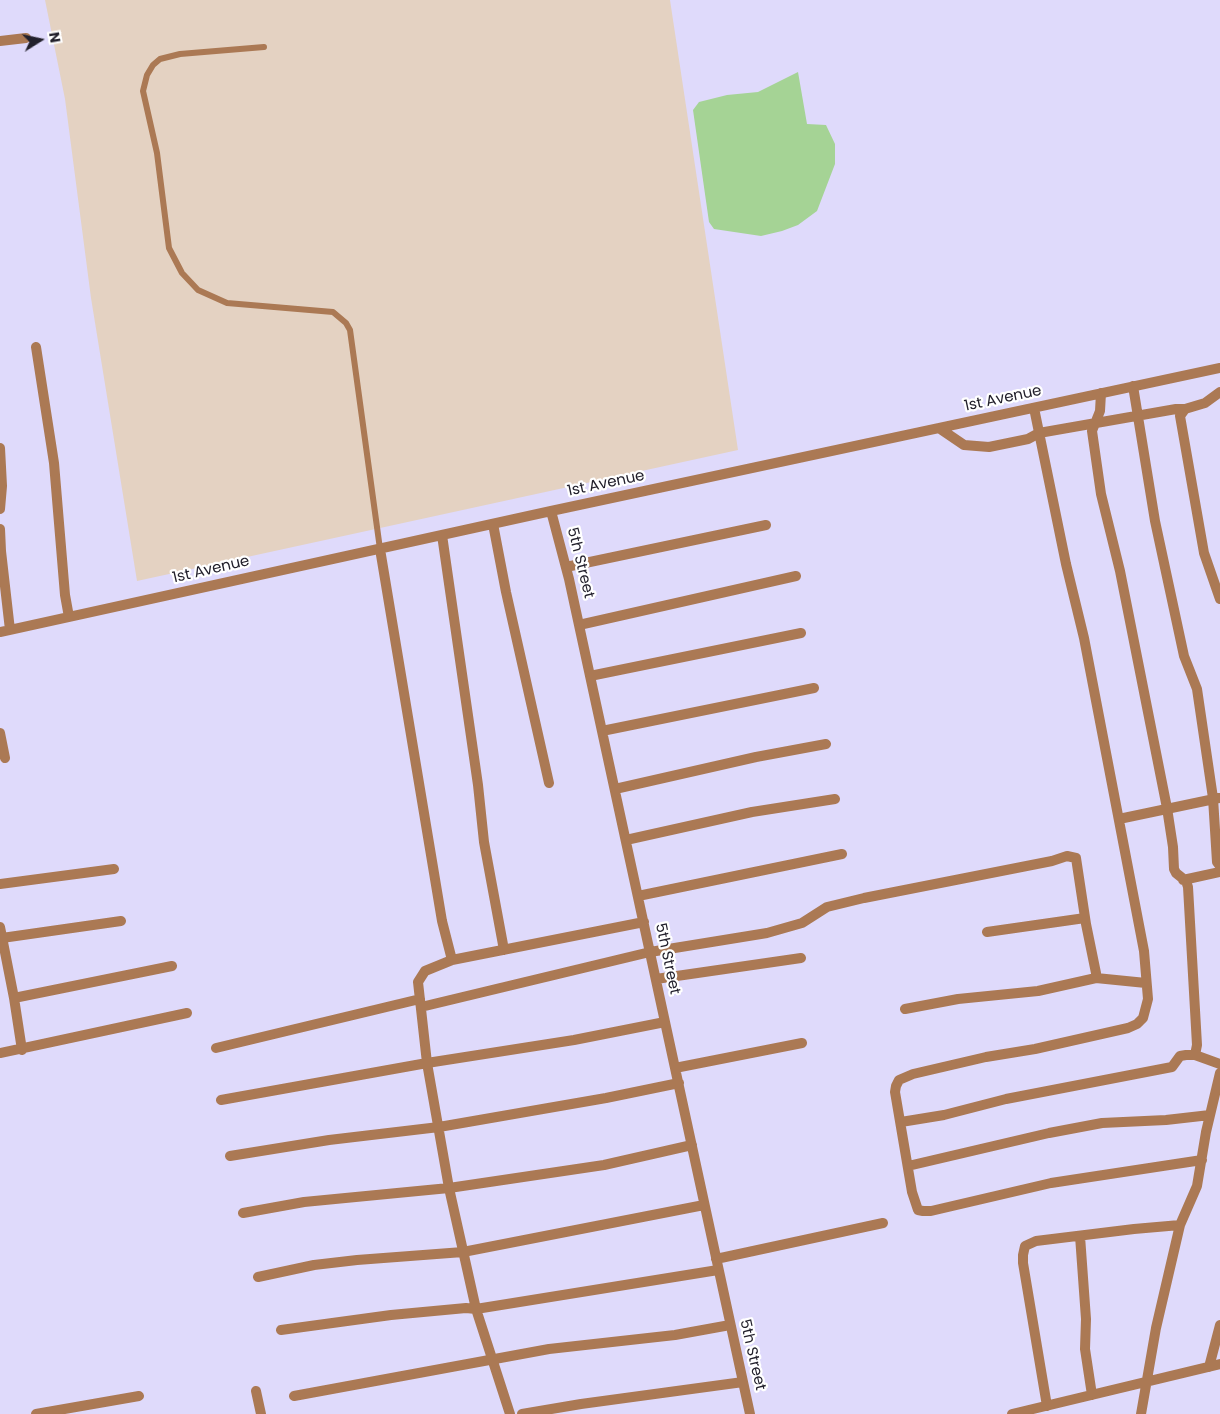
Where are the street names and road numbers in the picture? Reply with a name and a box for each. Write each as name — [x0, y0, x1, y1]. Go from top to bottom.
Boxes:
street label: 1st Avenue — [963, 382, 1043, 416]
street label: 1st Avenue — [566, 467, 646, 501]
street label: 5th Street — [563, 526, 597, 600]
street label: 1st Avenue — [171, 552, 251, 588]
street label: 5th Street — [651, 922, 683, 996]
street label: 5th Street — [735, 1318, 769, 1392]

